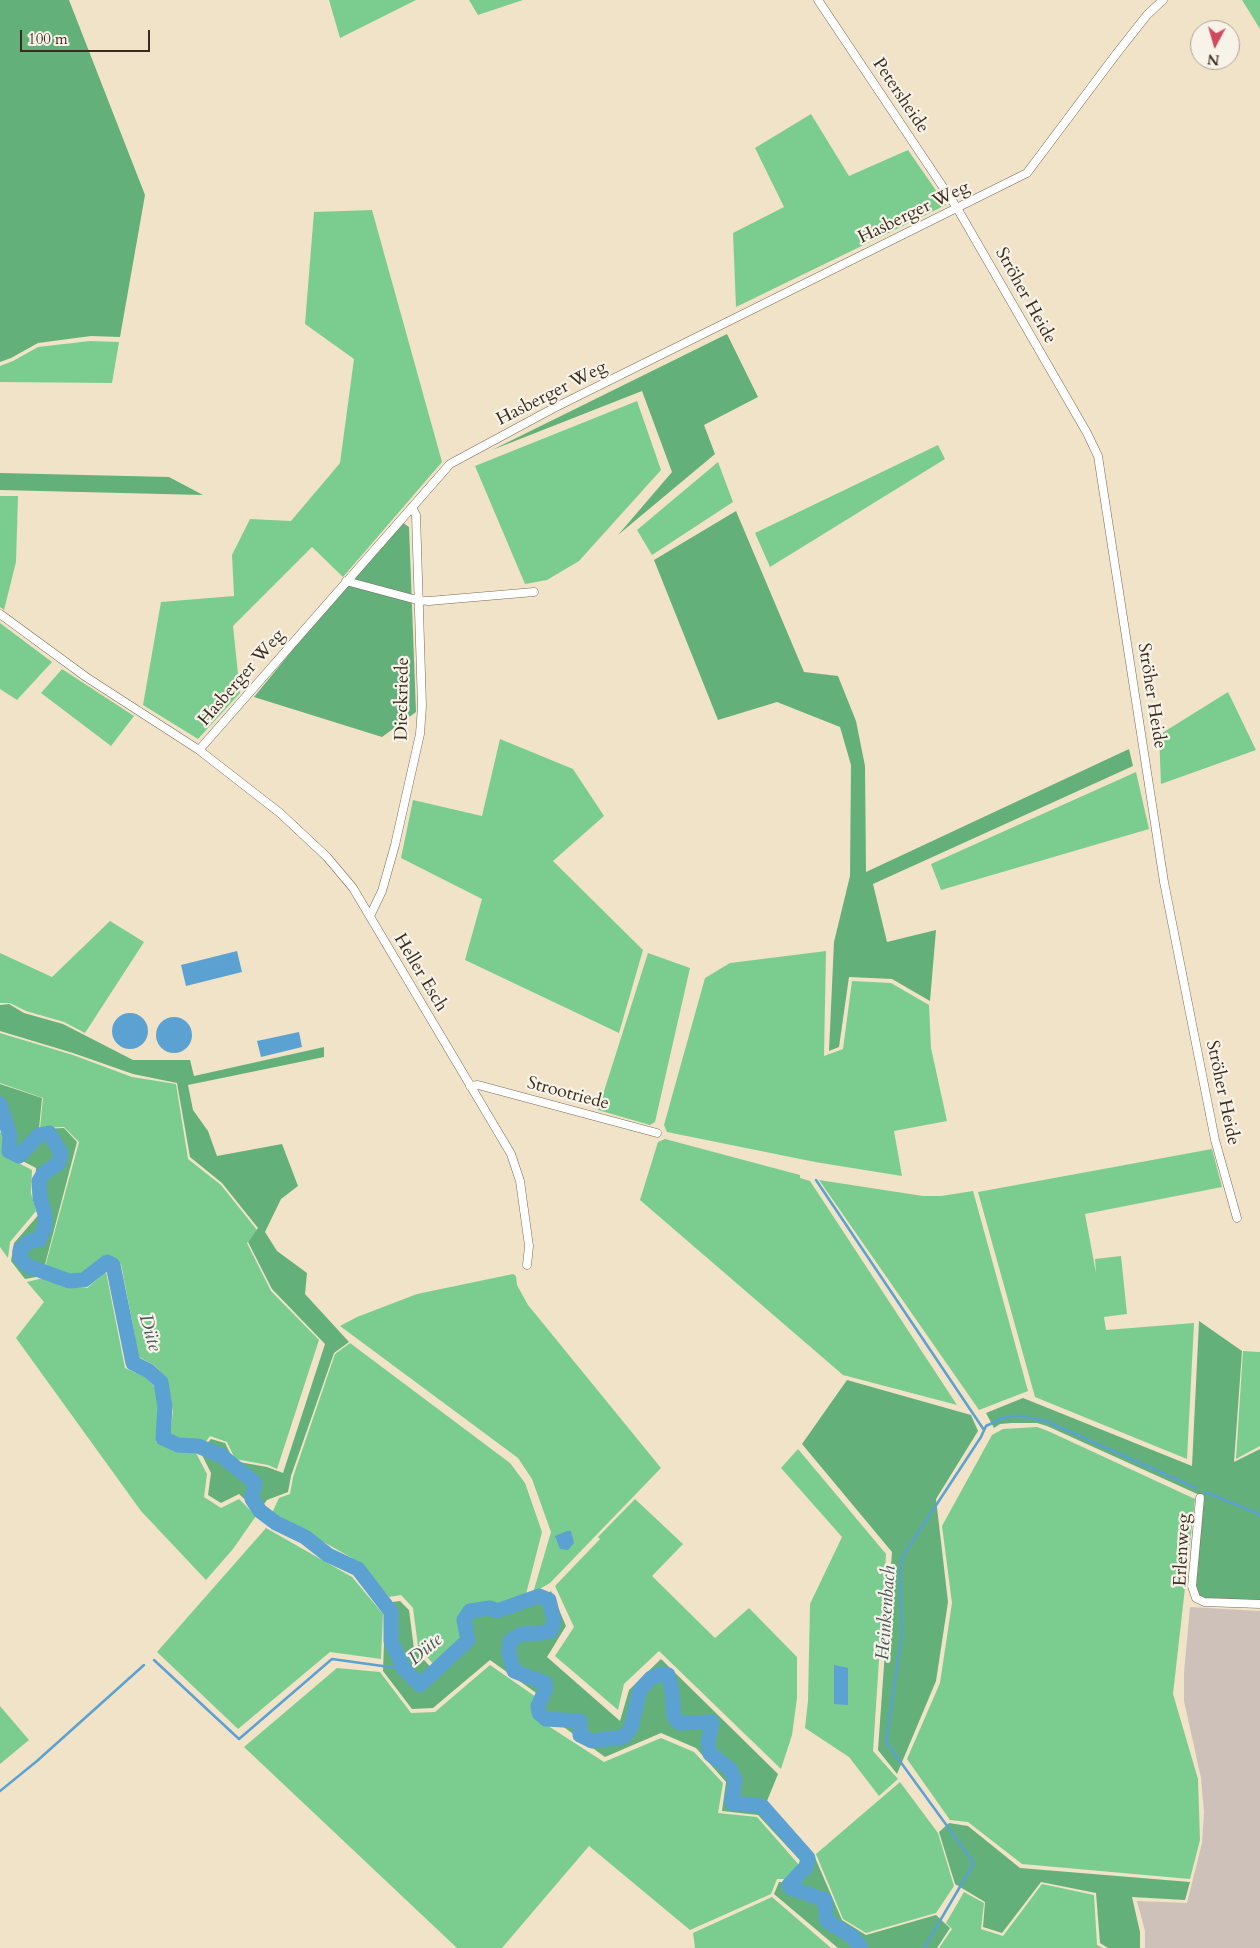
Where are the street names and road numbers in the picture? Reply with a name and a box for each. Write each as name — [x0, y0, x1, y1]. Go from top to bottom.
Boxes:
street label: Petersheide — [867, 54, 933, 138]
street label: Hasberger Weg — [855, 177, 973, 249]
street label: Ströher Heide — [990, 244, 1060, 348]
street label: Hasberger Weg — [493, 357, 611, 431]
street label: Hasberger Weg — [194, 625, 290, 731]
street label: Ströher Heide — [1132, 642, 1170, 750]
street label: Dieckriede — [391, 657, 415, 741]
street label: Heller Esch — [388, 930, 452, 1016]
street label: Ströher Heide — [1200, 1039, 1244, 1147]
street label: Strootriede — [525, 1073, 611, 1115]
street label: Erlenweg — [1170, 1513, 1196, 1587]

